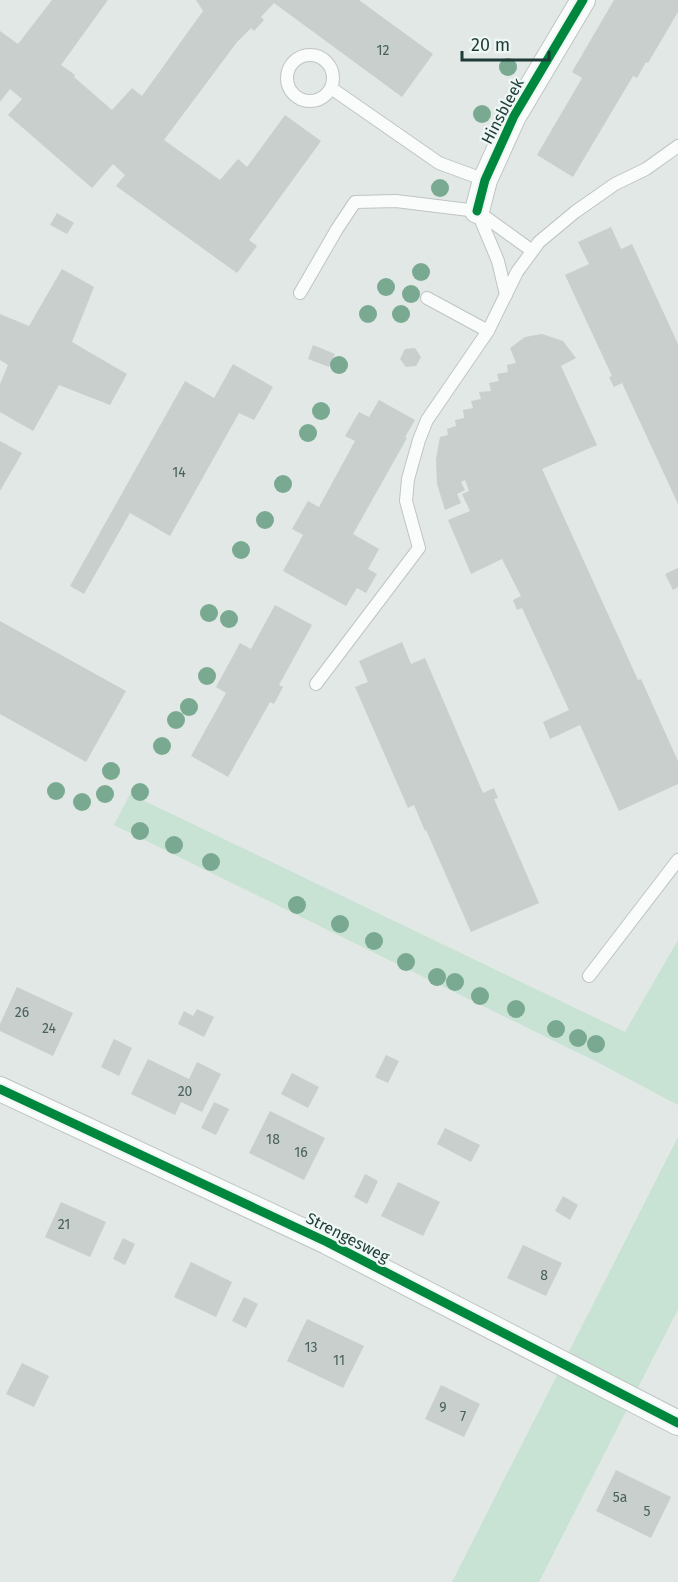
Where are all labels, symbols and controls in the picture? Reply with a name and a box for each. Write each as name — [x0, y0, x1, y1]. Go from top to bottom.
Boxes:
scale bar — [462, 24, 549, 62]
text: 20 m — [471, 34, 510, 56]
house number: 12 — [377, 42, 390, 59]
street label: Hinsbleek — [477, 74, 528, 147]
house number: 14 — [172, 464, 186, 481]
house number: 26 — [15, 1004, 29, 1021]
house number: 24 — [42, 1020, 57, 1037]
house number: 20 — [178, 1083, 193, 1100]
house number: 18 — [266, 1131, 280, 1148]
house number: 16 — [294, 1144, 308, 1161]
street label: Strengesweg — [303, 1208, 393, 1267]
house number: 21 — [58, 1216, 70, 1233]
house number: 8 — [540, 1267, 548, 1284]
house number: 13 — [304, 1339, 318, 1356]
house number: 11 — [333, 1352, 345, 1369]
house number: 9 — [439, 1399, 447, 1416]
house number: 7 — [460, 1408, 466, 1425]
house number: 5a — [613, 1489, 627, 1506]
house number: 5 — [643, 1503, 651, 1520]

